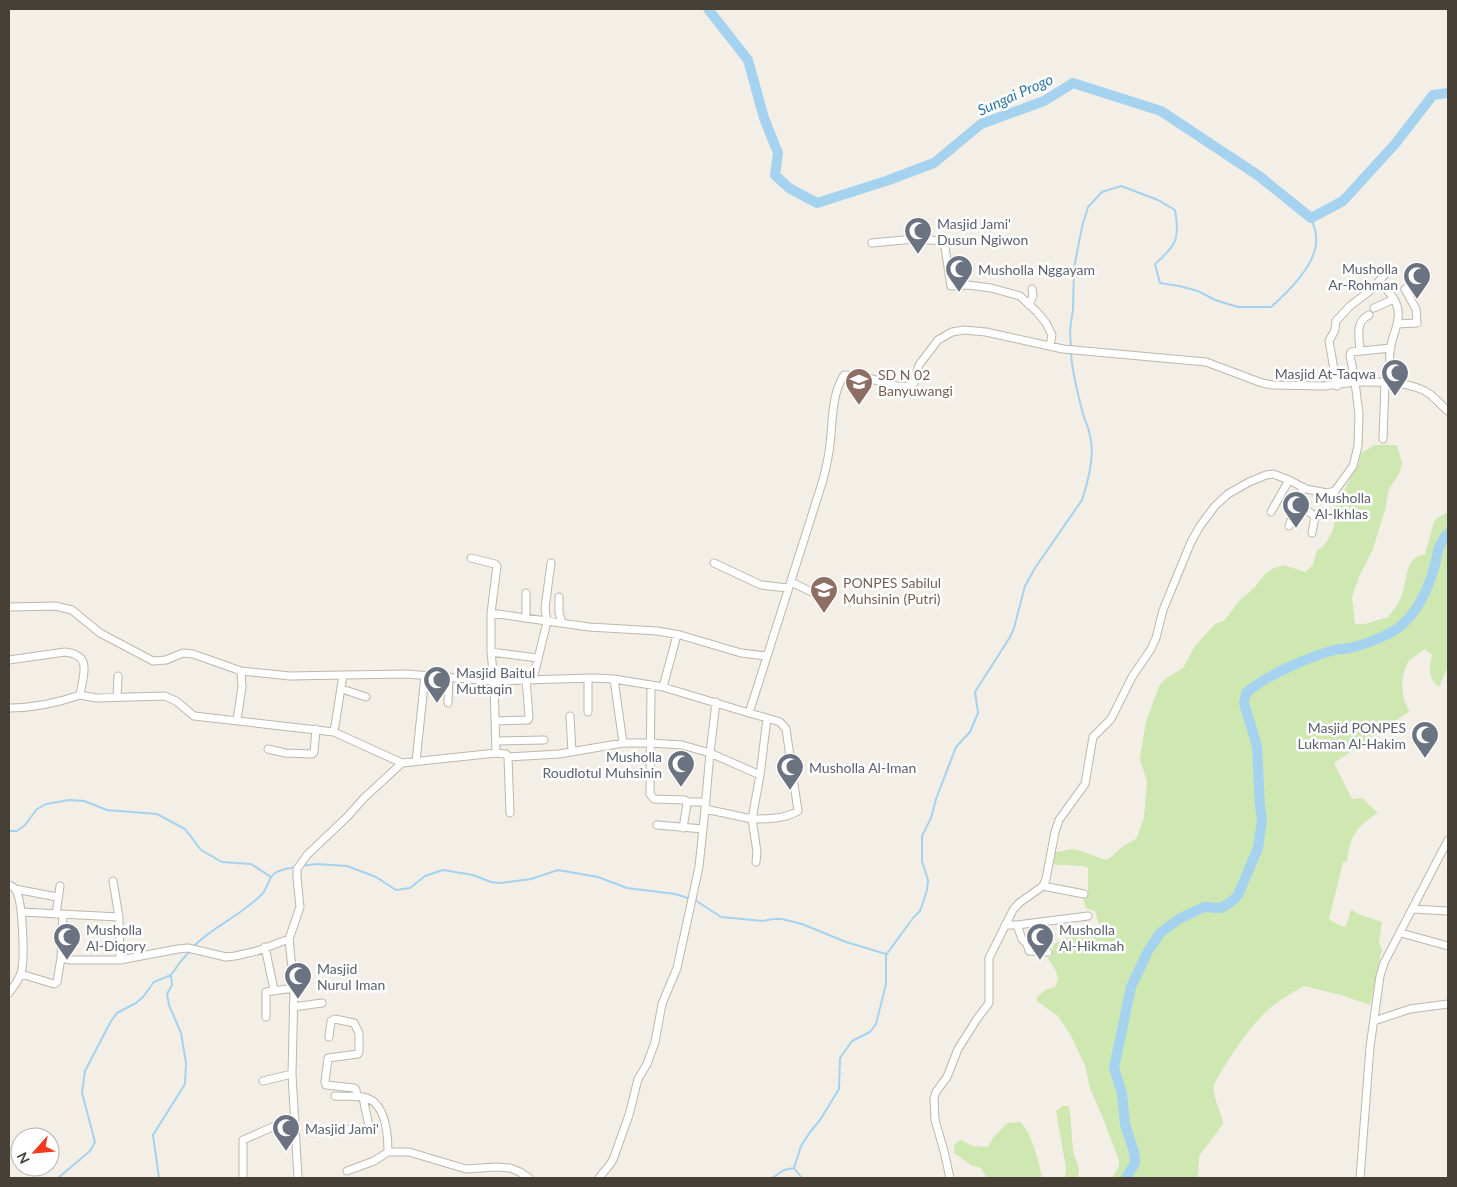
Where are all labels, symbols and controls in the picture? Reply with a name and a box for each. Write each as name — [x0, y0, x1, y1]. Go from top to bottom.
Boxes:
water label: Sungai Progo — [974, 69, 1056, 119]
place label: Masjid Jami' Dusun Ngiwon — [937, 215, 1028, 248]
mosque icon: Masjid Jami' Dusun Ngiwon — [903, 216, 933, 255]
mosque icon: Musholla Nggayam — [944, 254, 974, 293]
place label: Musholla Ar-Rohman — [1328, 260, 1398, 293]
place label: Musholla Nggayam — [978, 261, 1095, 278]
mosque icon: Musholla Ar-Rohman — [1402, 261, 1432, 300]
mosque icon: Masjid At-Taqwa — [1380, 358, 1410, 397]
place label: Masjid At-Taqwa — [1275, 365, 1376, 382]
place label: SD N 02 Banyuwangi — [878, 366, 953, 399]
school or university icon: SD N 02 Banyuwangi — [844, 367, 874, 406]
place label: Musholla Al-Ikhlas — [1315, 489, 1371, 522]
mosque icon: Musholla Al-Ikhlas — [1281, 490, 1311, 529]
place label: PONPES Sabilul Muhsinin (Putri) — [843, 574, 941, 607]
school or university icon: PONPES Sabilul Muhsinin (Putri) — [809, 575, 839, 614]
place label: Masjid Baitul Muttaqin — [456, 664, 535, 697]
mosque icon: Masjid Baitul Muttaqin — [422, 665, 452, 704]
place label: Masjid PONPES Lukman Al-Hakim — [1298, 719, 1406, 752]
mosque icon: Masjid PONPES Lukman Al-Hakim — [1410, 720, 1440, 759]
place label: Musholla Roudlotul Muhsinin — [542, 748, 662, 781]
mosque icon: Musholla Roudlotul Muhsinin — [666, 749, 696, 788]
mosque icon: Musholla Al-Iman — [775, 752, 805, 791]
place label: Musholla Al-Iman — [809, 759, 916, 776]
place label: Musholla Al-Diqory — [86, 921, 147, 954]
place label: Musholla Al-Hikmah — [1059, 921, 1124, 954]
mosque icon: Musholla Al-Diqory — [52, 922, 82, 961]
mosque icon: Musholla Al-Hikmah — [1025, 922, 1055, 961]
place label: Masjid Nurul Iman — [317, 960, 385, 993]
mosque icon: Masjid Nurul Iman — [283, 961, 313, 1000]
mosque icon: Masjid Jami' — [271, 1113, 301, 1152]
place label: Masjid Jami' — [305, 1120, 379, 1137]
north arrow — [10, 1127, 60, 1177]
text: N — [13, 1149, 33, 1167]

